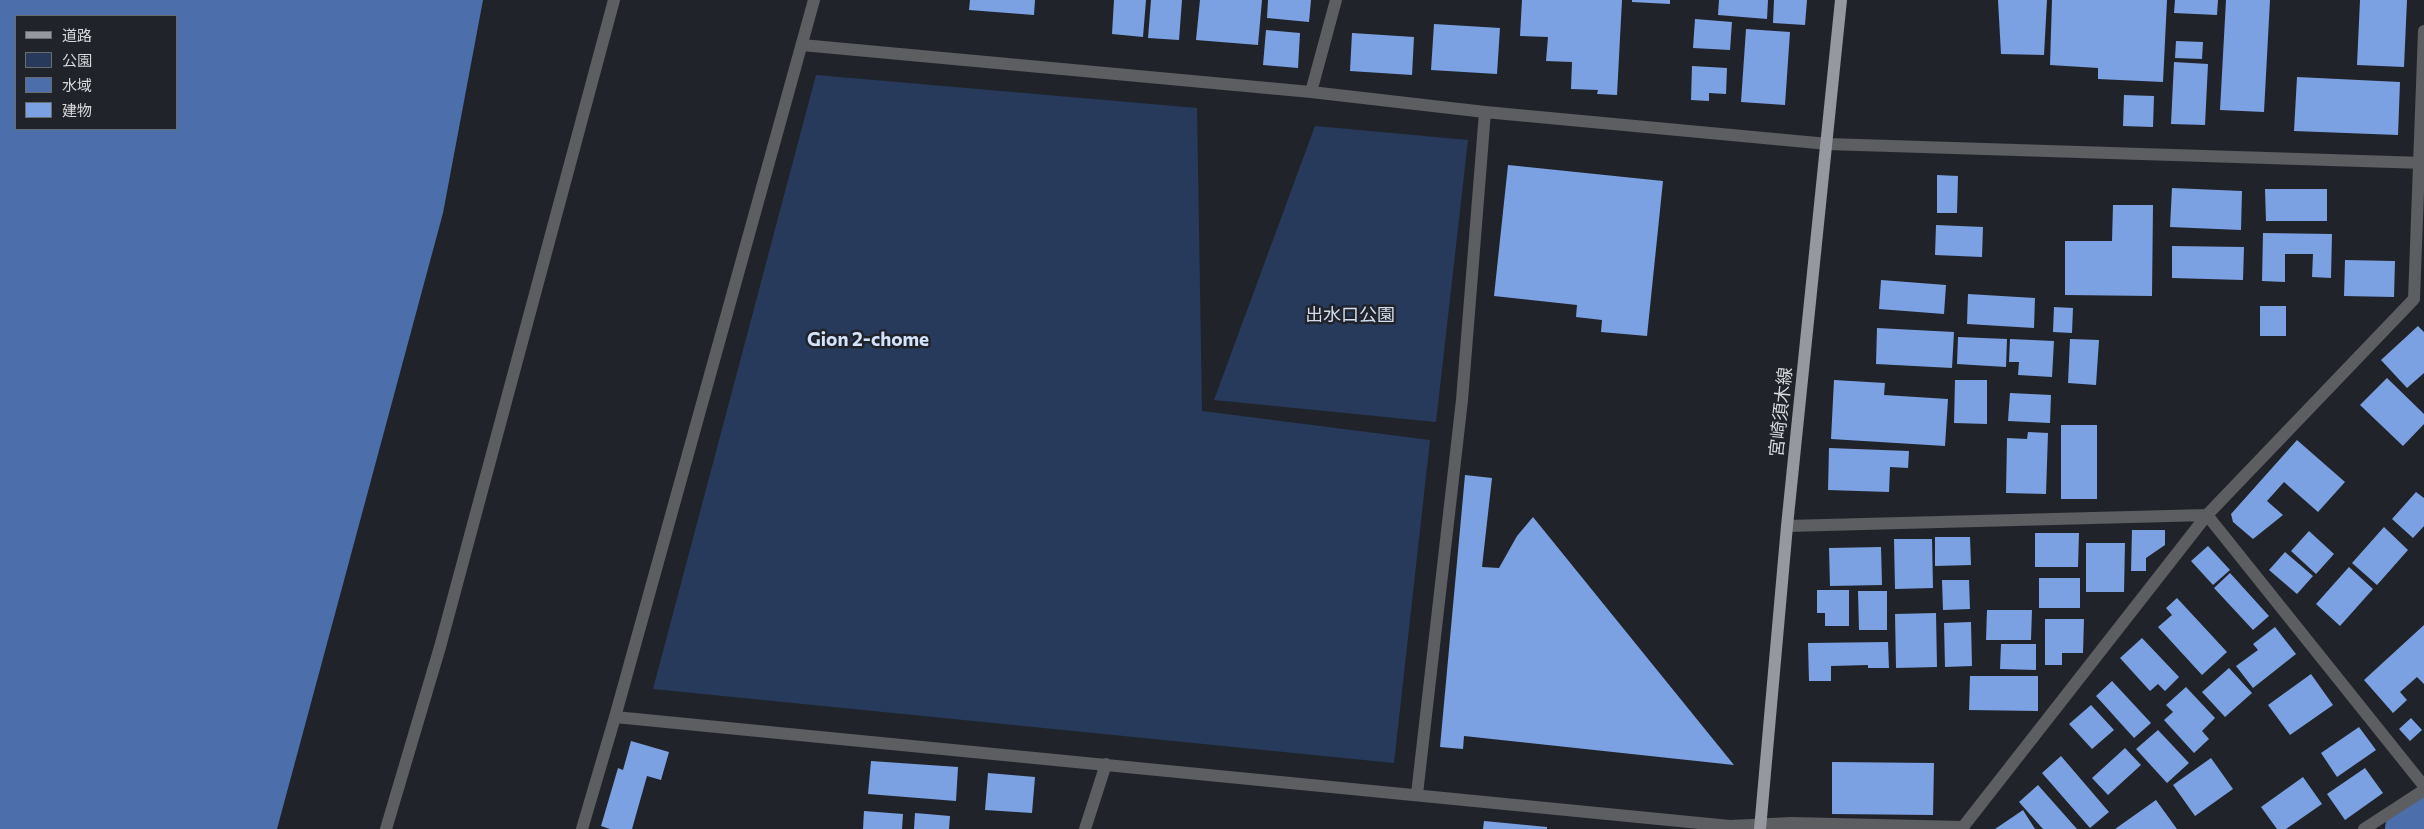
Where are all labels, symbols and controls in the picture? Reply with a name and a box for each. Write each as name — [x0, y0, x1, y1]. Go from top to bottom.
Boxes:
legend — [15, 15, 178, 130]
text: 道路 — [62, 26, 92, 44]
text: 公園 — [62, 51, 92, 69]
text: 水域 — [62, 76, 92, 94]
text: 建物 — [62, 101, 92, 119]
park label: 出水口公園 — [1305, 304, 1395, 326]
district label: Gion 2-chome — [807, 329, 929, 351]
street label: 宮崎須木線 — [1766, 366, 1796, 458]

